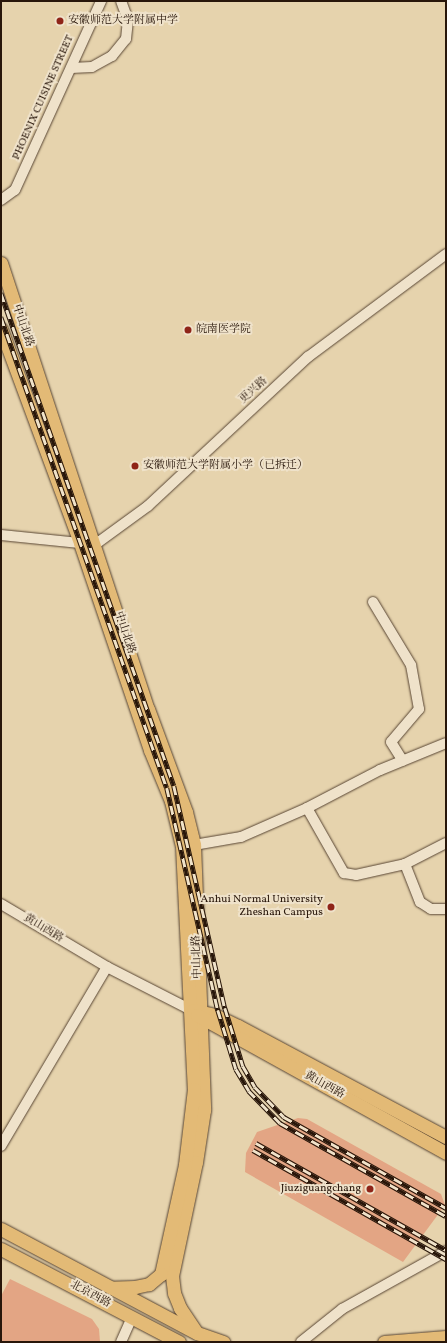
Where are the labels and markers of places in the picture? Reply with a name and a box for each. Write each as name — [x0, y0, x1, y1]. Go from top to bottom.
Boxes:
place label: 安徽师范大学附属中学 — [68, 14, 178, 28]
marker: 安徽师范大学附属中学 — [55, 16, 65, 26]
place label: 皖南医学院 — [196, 323, 251, 337]
marker: 皖南医学院 — [183, 325, 193, 335]
place label: 安徽师范大学附属小学（已拆迁） — [143, 459, 308, 473]
marker: 安徽师范大学附属小学（已拆迁） — [130, 461, 140, 471]
place label: Anhui Normal University Zheshan Campus — [200, 894, 323, 920]
marker: Anhui Normal University Zheshan Campus — [326, 902, 336, 912]
place label: Jiuziguangchang — [281, 1182, 361, 1196]
marker: Jiuziguangchang — [364, 1183, 376, 1195]

